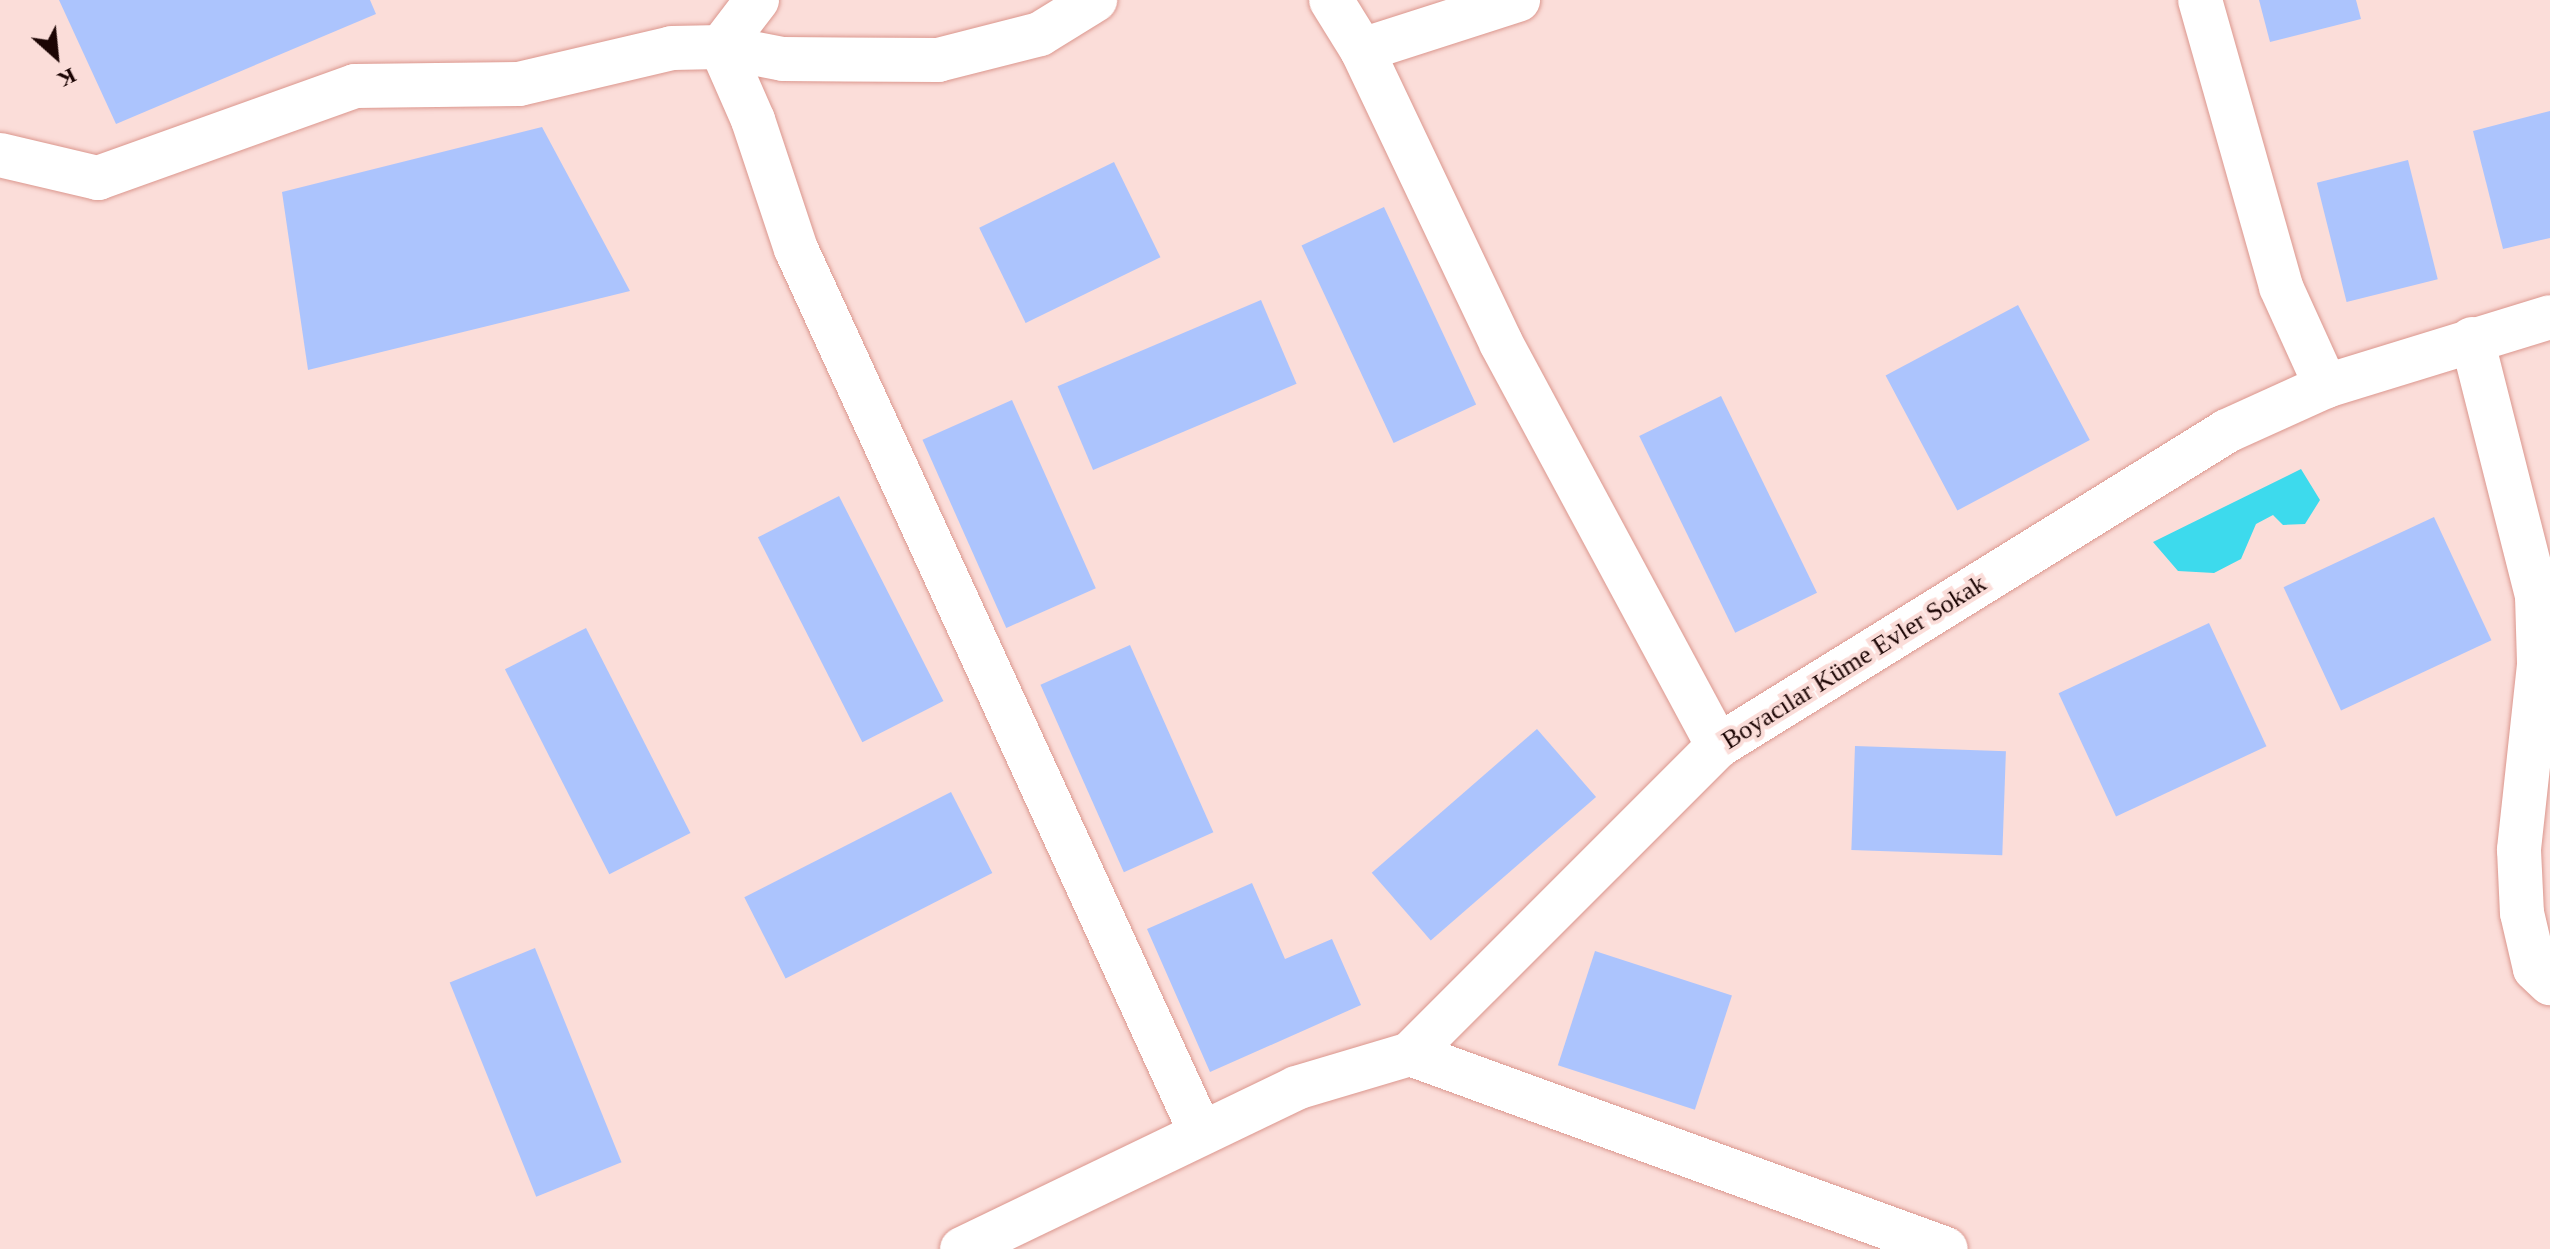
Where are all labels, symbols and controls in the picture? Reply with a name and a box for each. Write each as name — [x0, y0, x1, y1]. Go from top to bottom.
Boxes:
north arrow — [16, 16, 96, 96]
text: K — [54, 63, 80, 93]
street label: Boyacılar Küme Evler Sokak — [1716, 568, 1992, 756]

